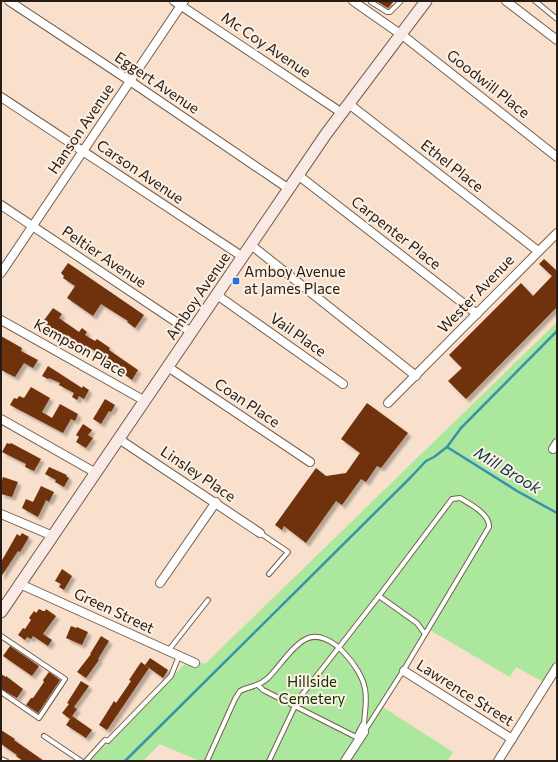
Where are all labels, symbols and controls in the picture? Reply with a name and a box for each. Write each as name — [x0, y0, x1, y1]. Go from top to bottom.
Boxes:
street label: Mc Coy Avenue — [218, 8, 315, 81]
street label: Goodwill Place — [444, 45, 534, 121]
street label: Eggert Avenue — [112, 47, 203, 117]
street label: Hanson Avenue — [43, 80, 117, 177]
street label: Carson Avenue — [94, 135, 188, 207]
street label: Ethel Place — [418, 135, 488, 195]
street label: Carpenter Place — [348, 192, 445, 273]
street label: Peltier Avenue — [59, 221, 150, 291]
street label: Amboy Avenue — [161, 248, 233, 343]
street label: Wester Avenue — [433, 250, 517, 336]
place label: Amboy Avenue at James Place — [244, 262, 346, 297]
marker: Amboy Avenue at James Place — [231, 276, 241, 286]
street label: Vail Place — [267, 308, 330, 360]
street label: Kempson Place — [31, 314, 130, 380]
street label: Coan Place — [211, 374, 284, 431]
street label: Linsley Place — [158, 442, 239, 505]
water label: Mill Brook — [471, 442, 546, 497]
street label: Green Street — [71, 584, 157, 637]
street label: Lawrence Street — [414, 655, 517, 729]
park label: Hillside Cemetery — [279, 672, 346, 707]

